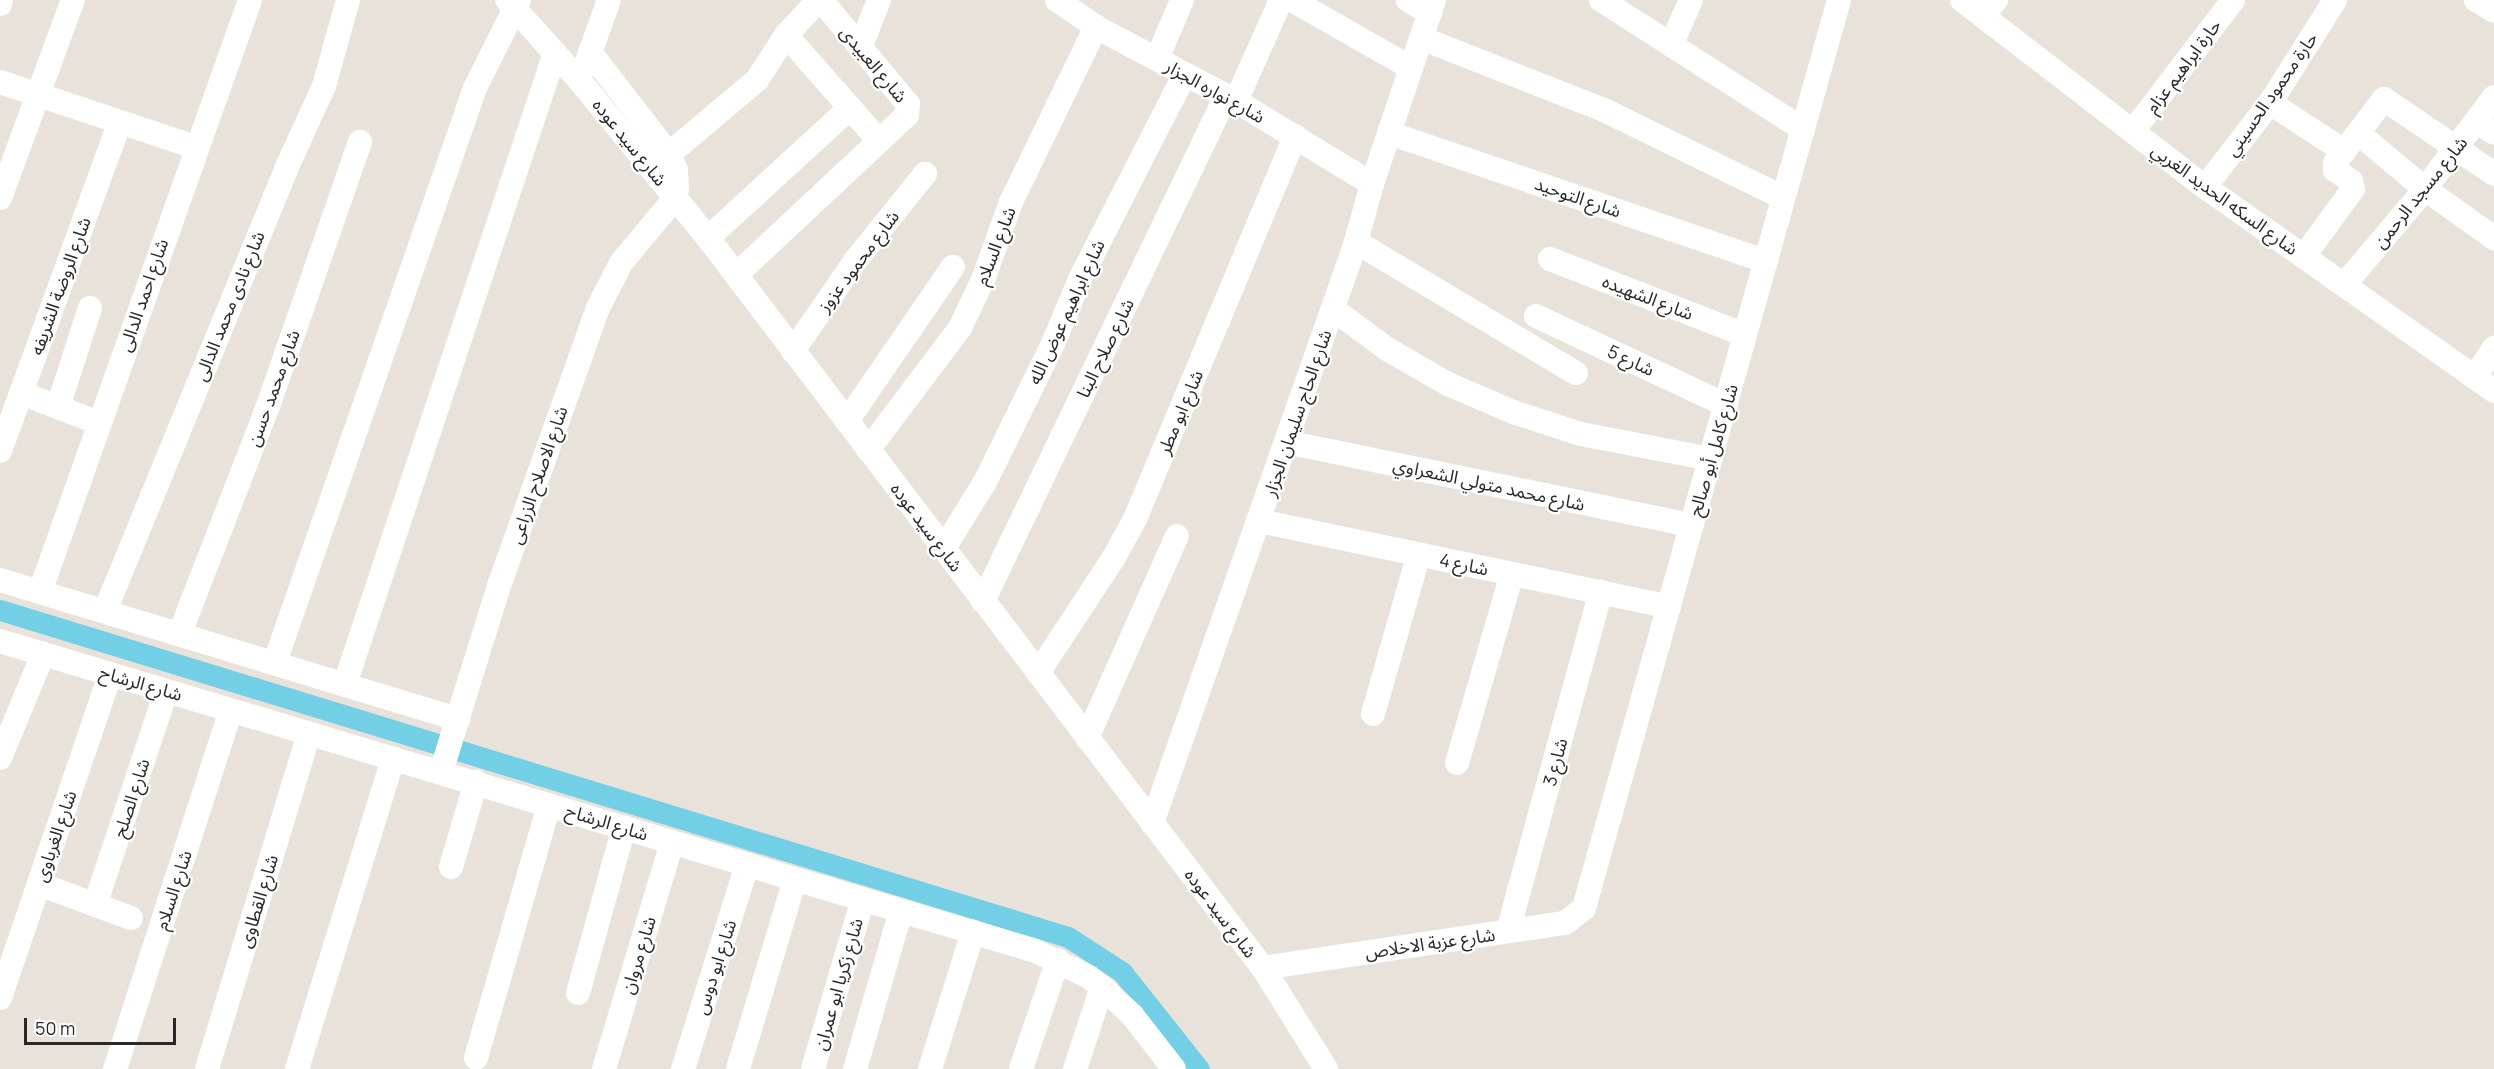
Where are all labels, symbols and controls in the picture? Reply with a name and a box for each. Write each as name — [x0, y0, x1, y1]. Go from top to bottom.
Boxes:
street label: حارة ابراهيم عزام — [2141, 15, 2225, 117]
street label: شارع العبيدى — [836, 21, 912, 107]
street label: حارة محمود الحسيني — [2220, 28, 2322, 160]
street label: شارع نواره الجزار — [1161, 55, 1269, 127]
street label: شارع سيد عوده — [588, 94, 672, 190]
street label: شارع مسجد الرحمن — [2368, 132, 2472, 252]
street label: شارع السكه الحديد الغربي — [2147, 139, 2303, 259]
street label: شارع التوحيد — [1532, 172, 1624, 222]
street label: شارع السلام — [970, 204, 1020, 288]
street label: شارع محمود عزوز — [813, 206, 903, 316]
street label: شارع الروضة الشريفه — [25, 214, 95, 358]
street label: شارع نادى محمد الدالى — [189, 228, 269, 384]
street label: شارع احمد الدالى — [114, 236, 172, 354]
street label: شارع ابراهيم عوض الله — [1023, 236, 1109, 388]
street label: شارع الشهيده — [1599, 270, 1697, 324]
street label: شارع صلاح البنا — [1072, 295, 1138, 401]
street label: شارع محمد حسن — [242, 327, 304, 449]
street label: شارع الحاج سليمان الجزار — [1258, 327, 1336, 499]
street label: شارع 5 — [1604, 340, 1658, 380]
street label: شارع ابو مطر — [1153, 367, 1207, 457]
street label: شارع كامل أبو صالح — [1684, 381, 1742, 519]
street label: شارع الاصلاح الزراعى — [504, 403, 572, 547]
street label: شارع محمد متولي الشعراوي — [1391, 453, 1587, 515]
street label: شارع سيد عوده — [886, 478, 968, 576]
street label: شارع 4 — [1438, 548, 1490, 580]
street label: شارع الرشاح — [97, 661, 185, 705]
street label: شارع 3 — [1538, 736, 1572, 788]
street label: شارع الصلح — [108, 756, 154, 840]
street label: شارع الغرباوى — [29, 787, 81, 885]
street label: شارع الرشاح — [563, 799, 651, 845]
street label: شارع السلام — [150, 847, 196, 933]
street label: شارع القطاوى — [234, 852, 282, 950]
street label: شارع سيد عوده — [1180, 864, 1262, 962]
street label: شارع مروان — [616, 914, 660, 996]
street label: شارع زكريا ابو عمران — [809, 915, 867, 1053]
street label: شارع ابو دوس — [690, 917, 740, 1017]
street label: شارع عزبة الاخلاص — [1364, 923, 1496, 963]
scale bar — [27, 1006, 178, 1044]
text: 50 m — [35, 1016, 75, 1040]

